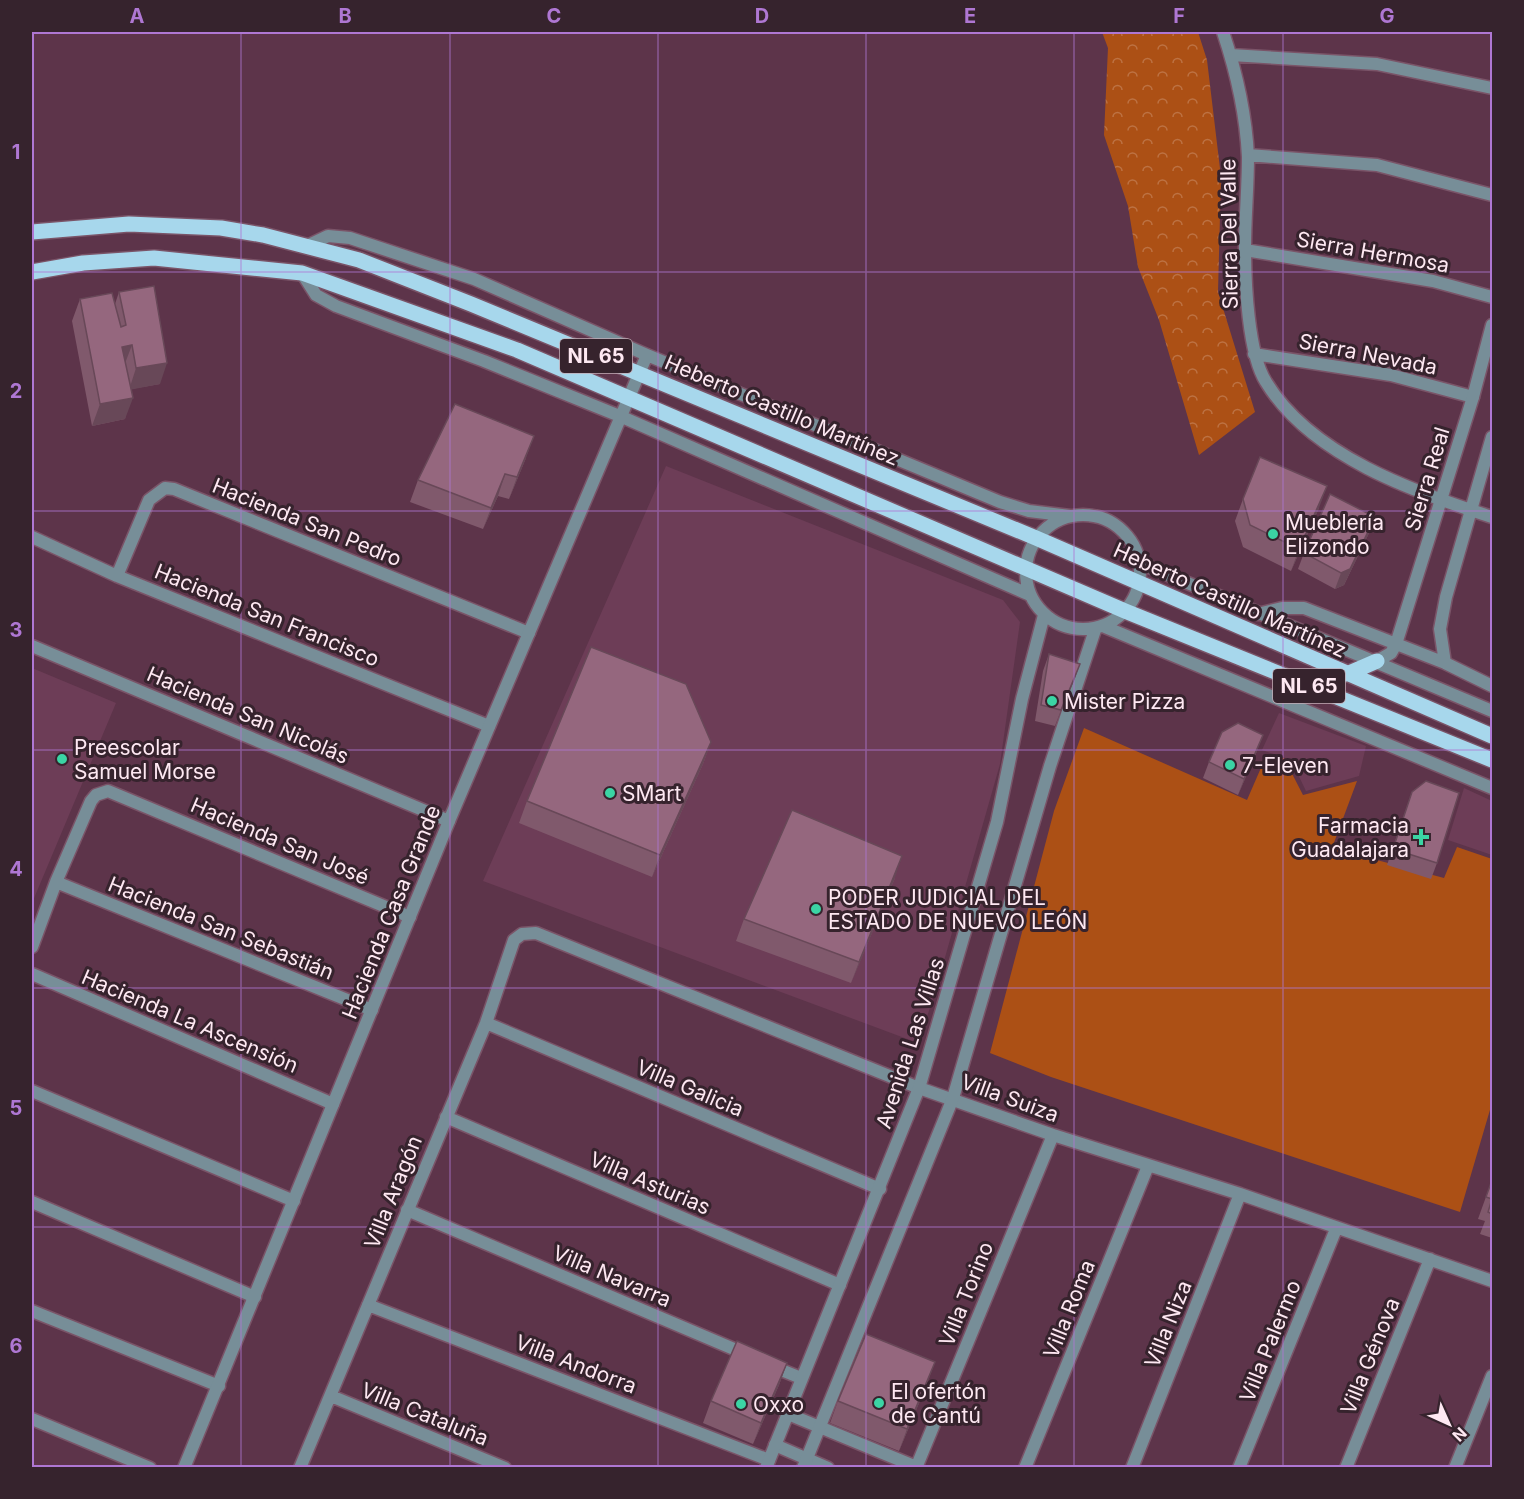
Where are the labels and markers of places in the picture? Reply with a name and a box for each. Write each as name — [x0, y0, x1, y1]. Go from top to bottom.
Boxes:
place label: Mueblería Elizondo — [1285, 510, 1384, 559]
marker: Mueblería Elizondo — [1266, 527, 1280, 541]
place label: Mister Pizza — [1064, 689, 1185, 714]
marker: Mister Pizza — [1045, 694, 1059, 708]
place label: Preescolar Samuel Morse — [74, 735, 216, 784]
marker: Preescolar Samuel Morse — [55, 752, 69, 766]
place label: 7-Eleven — [1242, 753, 1329, 778]
marker: 7-Eleven — [1223, 758, 1237, 772]
place label: SMart — [622, 781, 681, 806]
marker: SMart — [603, 786, 617, 800]
place label: Farmacia Guadalajara — [1291, 813, 1409, 862]
marker: Farmacia Guadalajara — [1414, 830, 1428, 844]
place label: PODER JUDICIAL DEL ESTADO DE NUEVO LEÓN — [828, 885, 1087, 934]
marker: PODER JUDICIAL DEL ESTADO DE NUEVO LEÓN — [809, 902, 823, 916]
place label: El ofertón de Cantú — [891, 1379, 987, 1428]
place label: Oxxo — [753, 1392, 804, 1417]
marker: El ofertón de Cantú — [872, 1396, 886, 1410]
marker: Oxxo — [734, 1397, 748, 1411]

